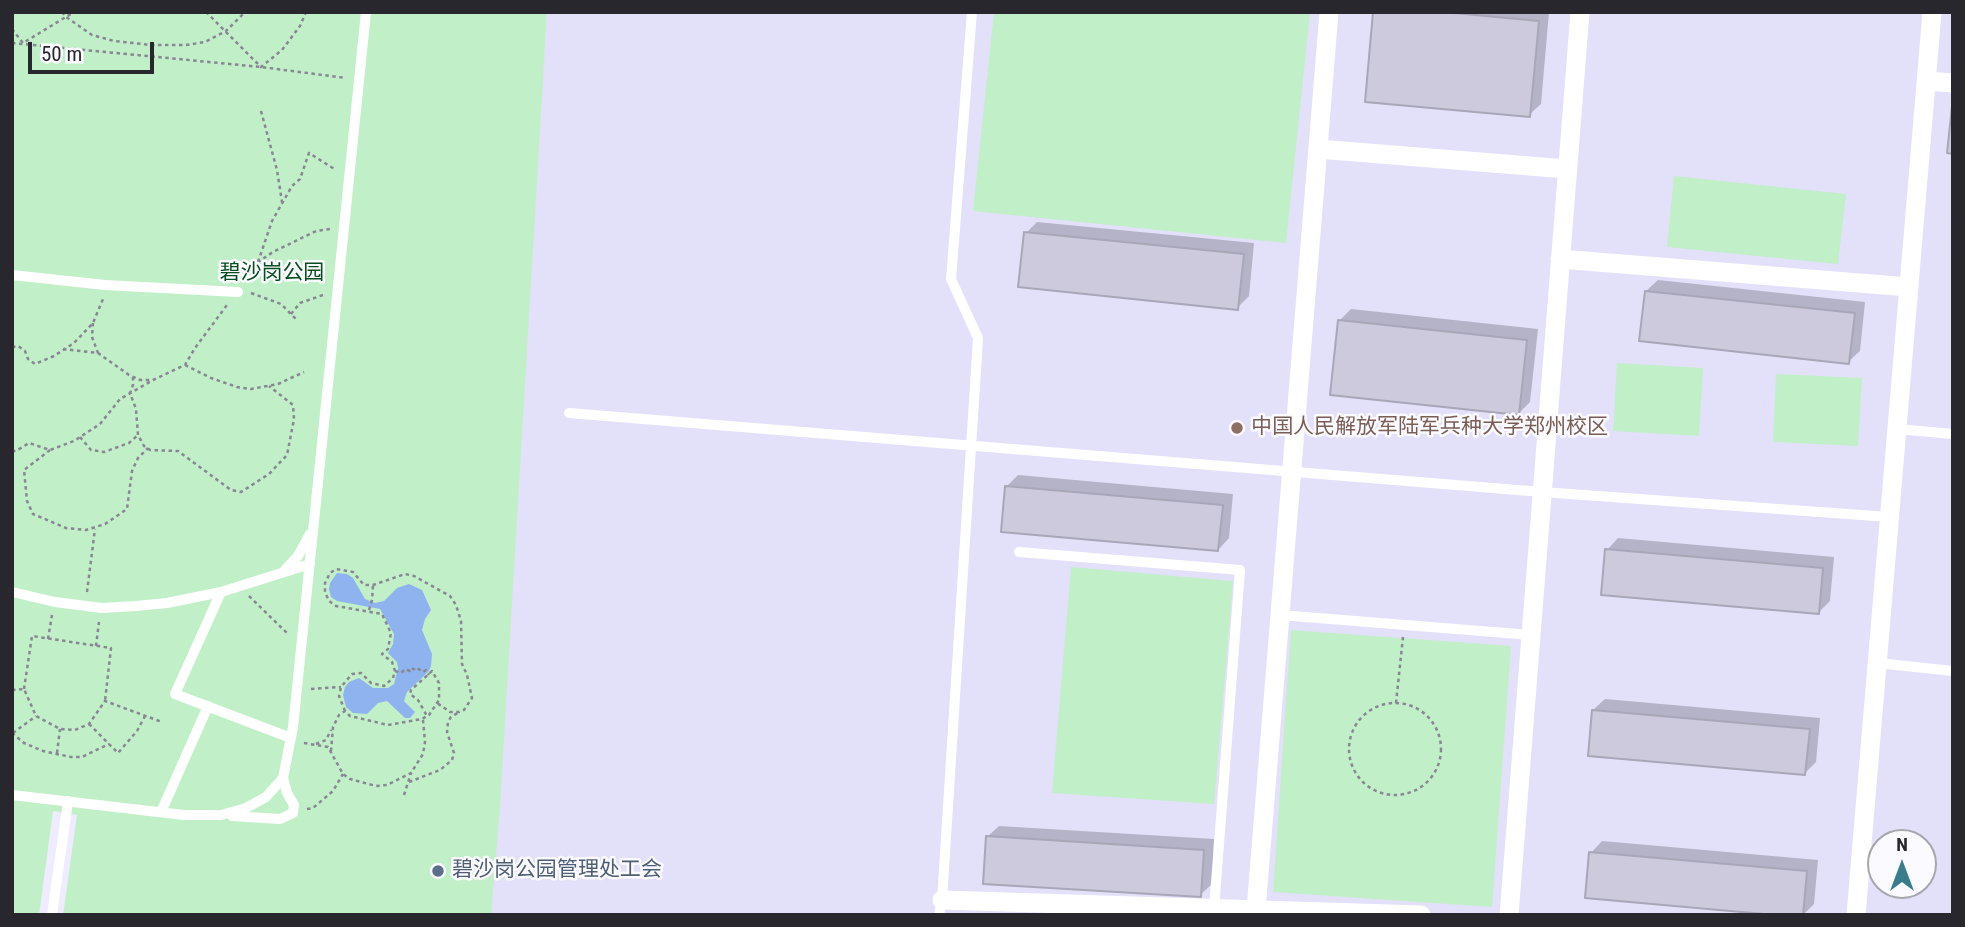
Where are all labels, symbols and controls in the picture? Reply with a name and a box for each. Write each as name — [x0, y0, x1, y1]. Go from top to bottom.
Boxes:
scale bar — [32, 28, 158, 72]
text: 50 m — [41, 42, 82, 66]
park label: 碧沙岗公园 — [220, 261, 324, 287]
place label: 中国人民解放军陆军兵种大学郑州校区 — [1251, 415, 1608, 441]
marker: 中国人民解放军陆军兵种大学郑州校区 — [1229, 420, 1245, 436]
north arrow — [1867, 829, 1937, 899]
text: N — [1896, 833, 1908, 856]
place label: 碧沙岗公园管理处工会 — [452, 858, 662, 884]
marker: 碧沙岗公园管理处工会 — [430, 863, 446, 879]

